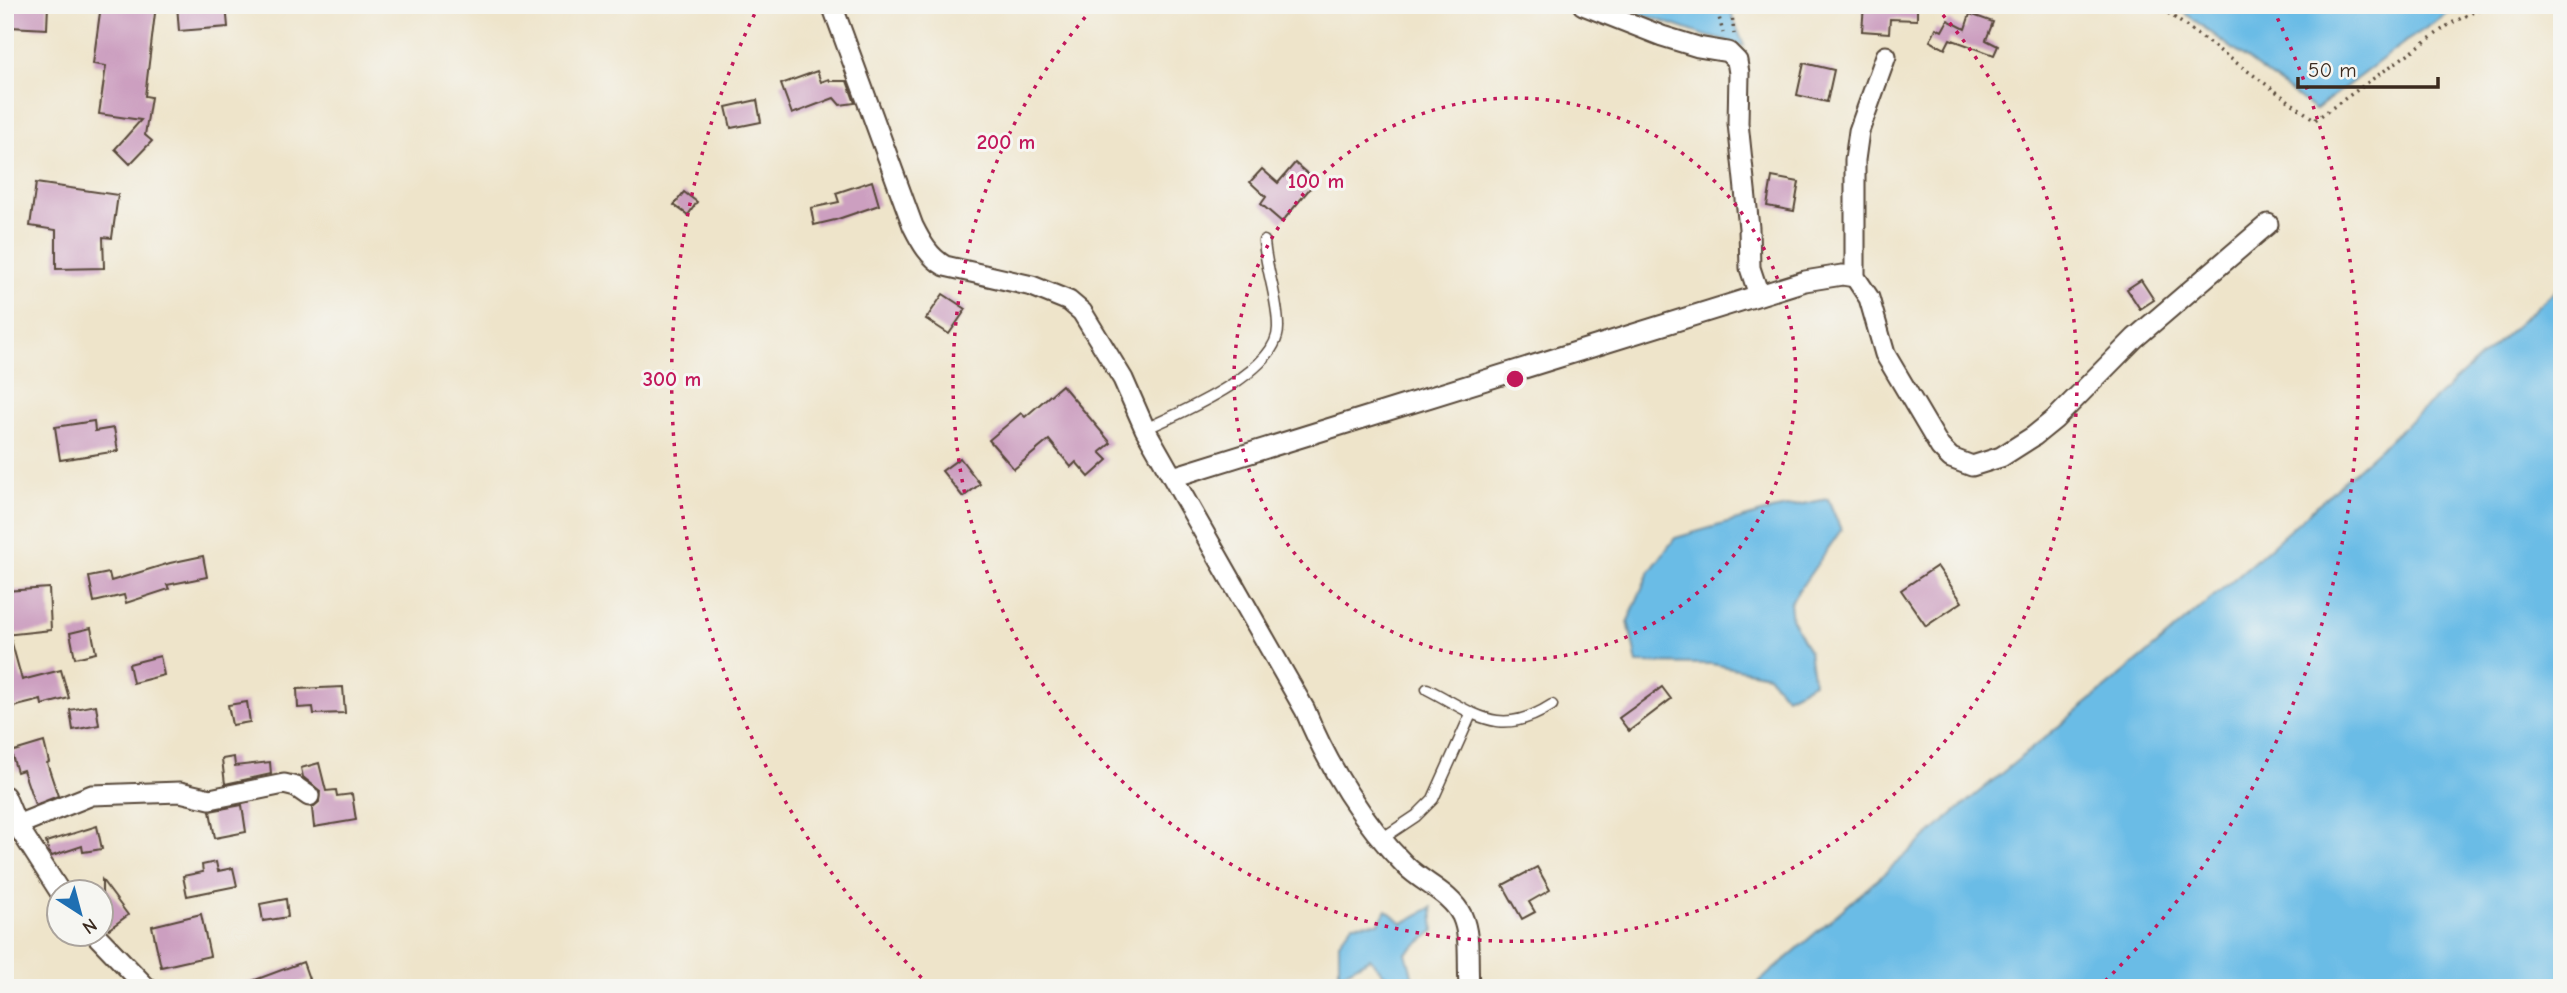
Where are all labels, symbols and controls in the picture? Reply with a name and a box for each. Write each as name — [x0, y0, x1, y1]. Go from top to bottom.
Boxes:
scale bar — [2298, 46, 2438, 90]
text: 50 m — [2308, 58, 2357, 82]
text: 200 m — [977, 130, 1035, 154]
text: 100 m — [1288, 169, 1344, 193]
text: 300 m — [643, 367, 701, 391]
centre of rings — [1503, 367, 1527, 391]
north arrow — [46, 878, 116, 948]
text: N — [78, 913, 101, 938]

